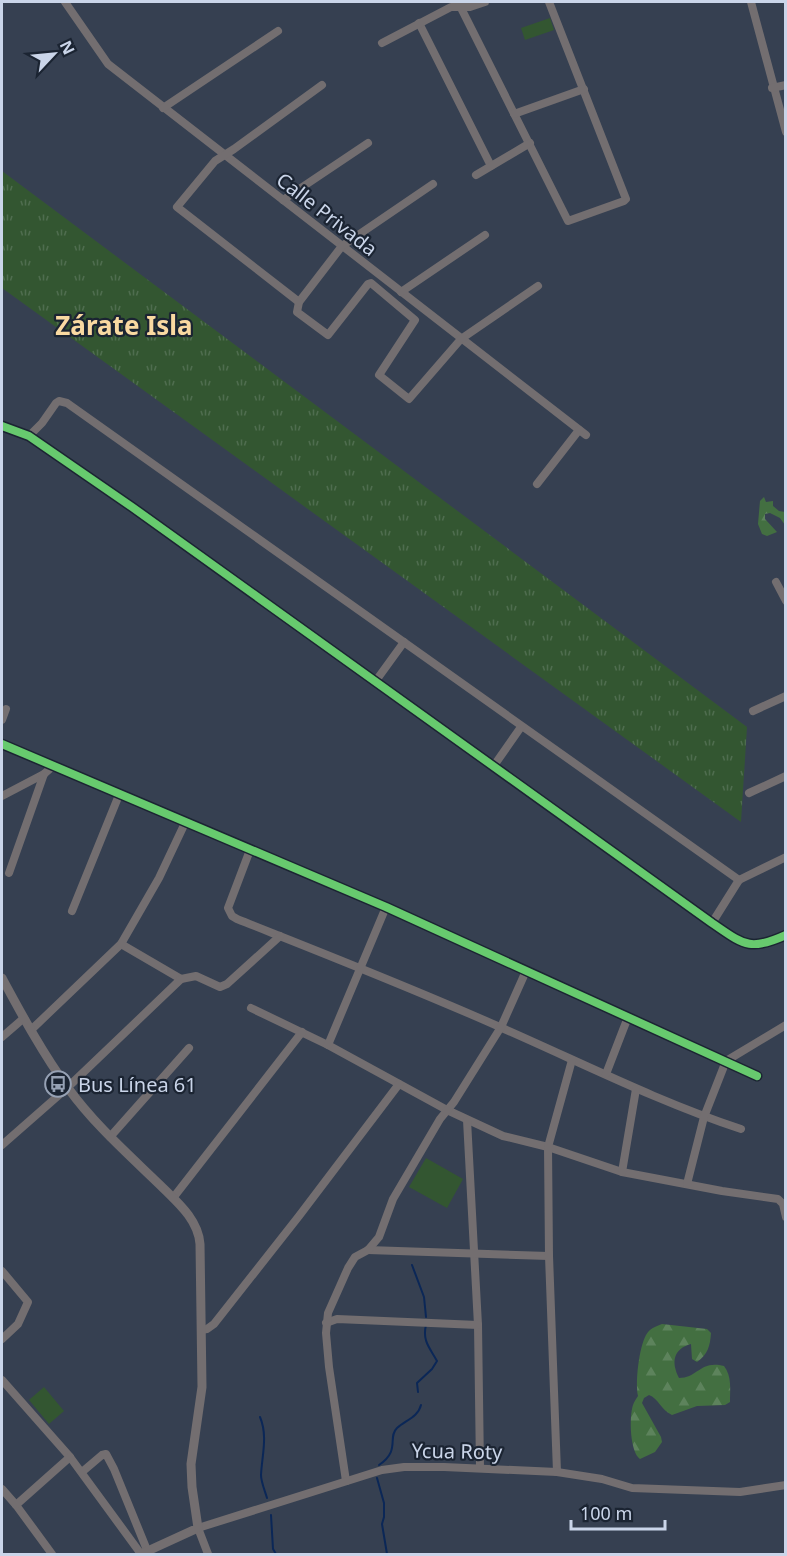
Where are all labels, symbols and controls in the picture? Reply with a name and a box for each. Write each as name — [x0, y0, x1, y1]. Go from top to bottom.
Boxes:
north arrow — [24, 24, 84, 84]
text: N — [55, 37, 80, 58]
street label: Calle Privada — [271, 166, 383, 262]
district label: Zárate Isla — [55, 307, 193, 343]
bus stop icon: Bus Línea 61 — [43, 1069, 73, 1099]
place label: Bus Línea 61 — [78, 1071, 197, 1098]
street label: Ycua Roty — [411, 1437, 503, 1465]
scale bar — [571, 1493, 666, 1531]
text: 100 m — [580, 1501, 632, 1525]

